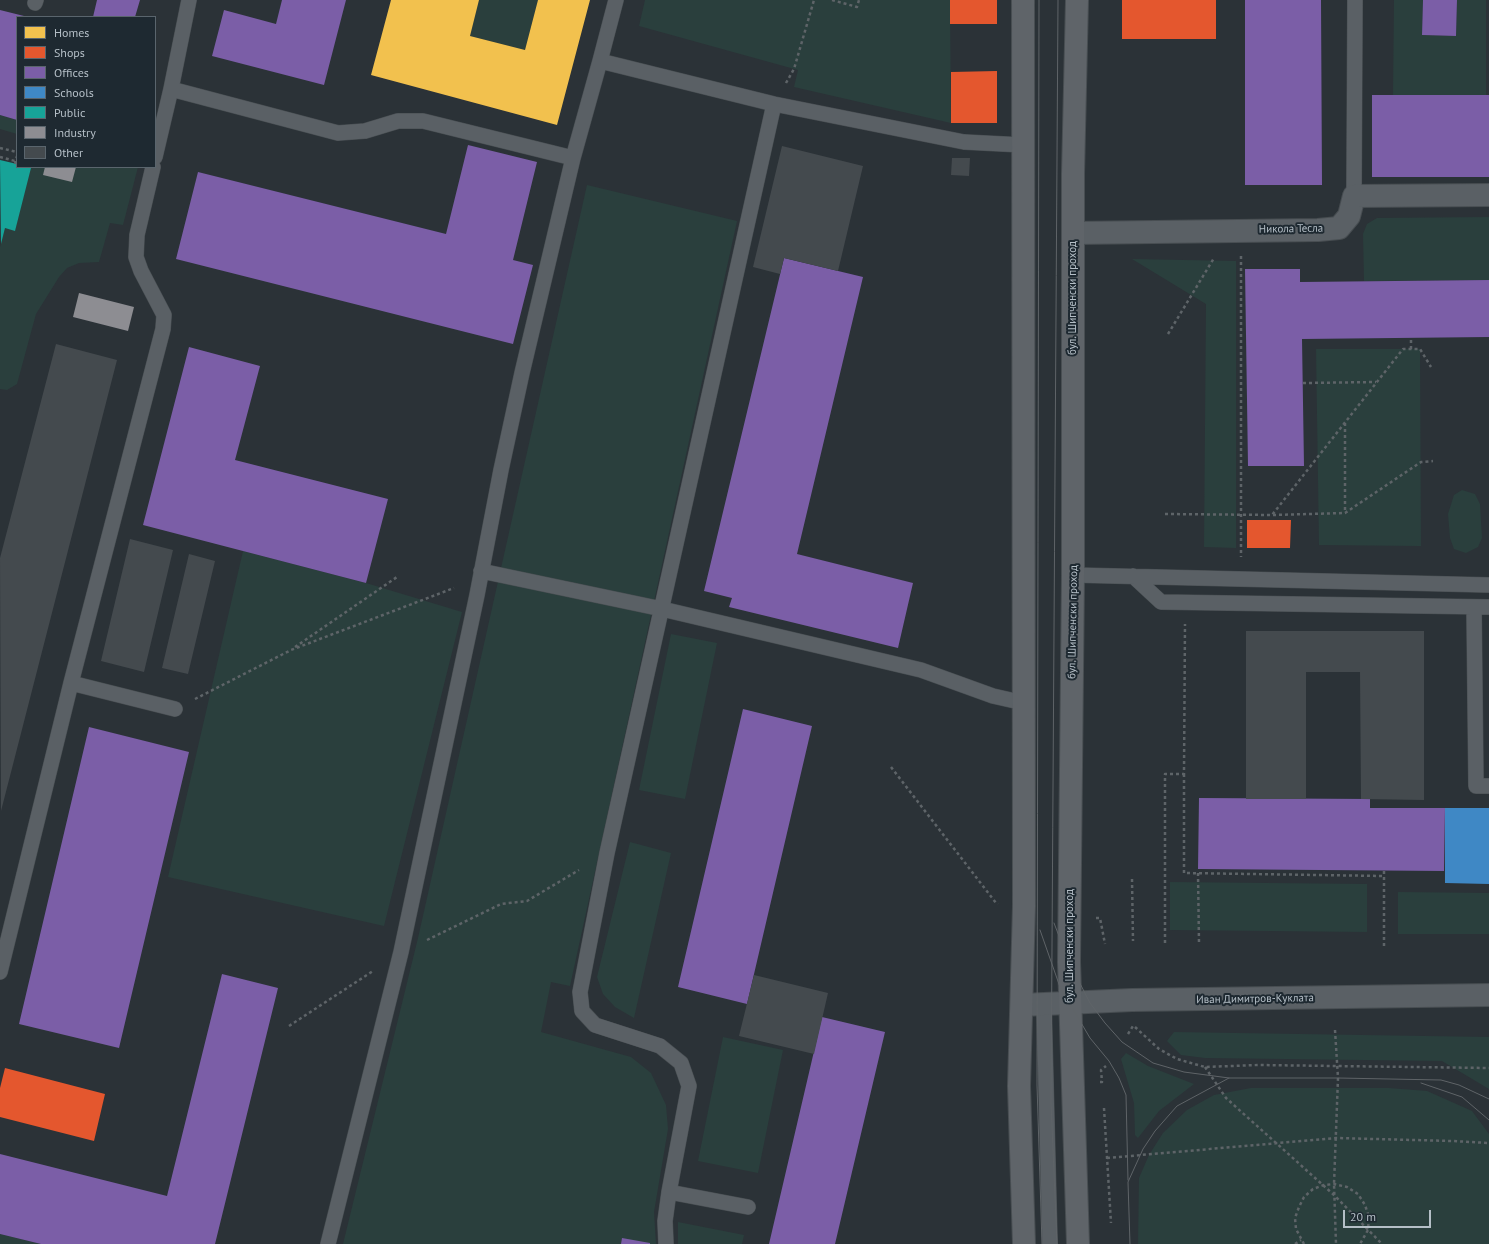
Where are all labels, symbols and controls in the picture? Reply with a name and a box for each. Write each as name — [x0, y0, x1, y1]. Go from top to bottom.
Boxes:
legend — [16, 16, 156, 168]
text: Homes — [54, 25, 89, 40]
text: Shops — [54, 45, 85, 60]
text: Offices — [54, 65, 89, 80]
text: Schools — [54, 85, 94, 100]
text: Public — [54, 105, 85, 120]
text: Industry — [54, 125, 96, 140]
text: Other — [54, 145, 83, 160]
street label: Никола Тесла — [1259, 222, 1323, 236]
street label: бул. Шипченски проход — [1066, 241, 1080, 355]
street label: бул. Шипченски проход — [1065, 565, 1081, 679]
street label: бул. Шипченски проход — [1063, 889, 1077, 1003]
street label: Иван Димитров-Куклата — [1196, 991, 1314, 1007]
scale bar — [1345, 1202, 1433, 1228]
text: 20 m — [1350, 1209, 1376, 1224]

